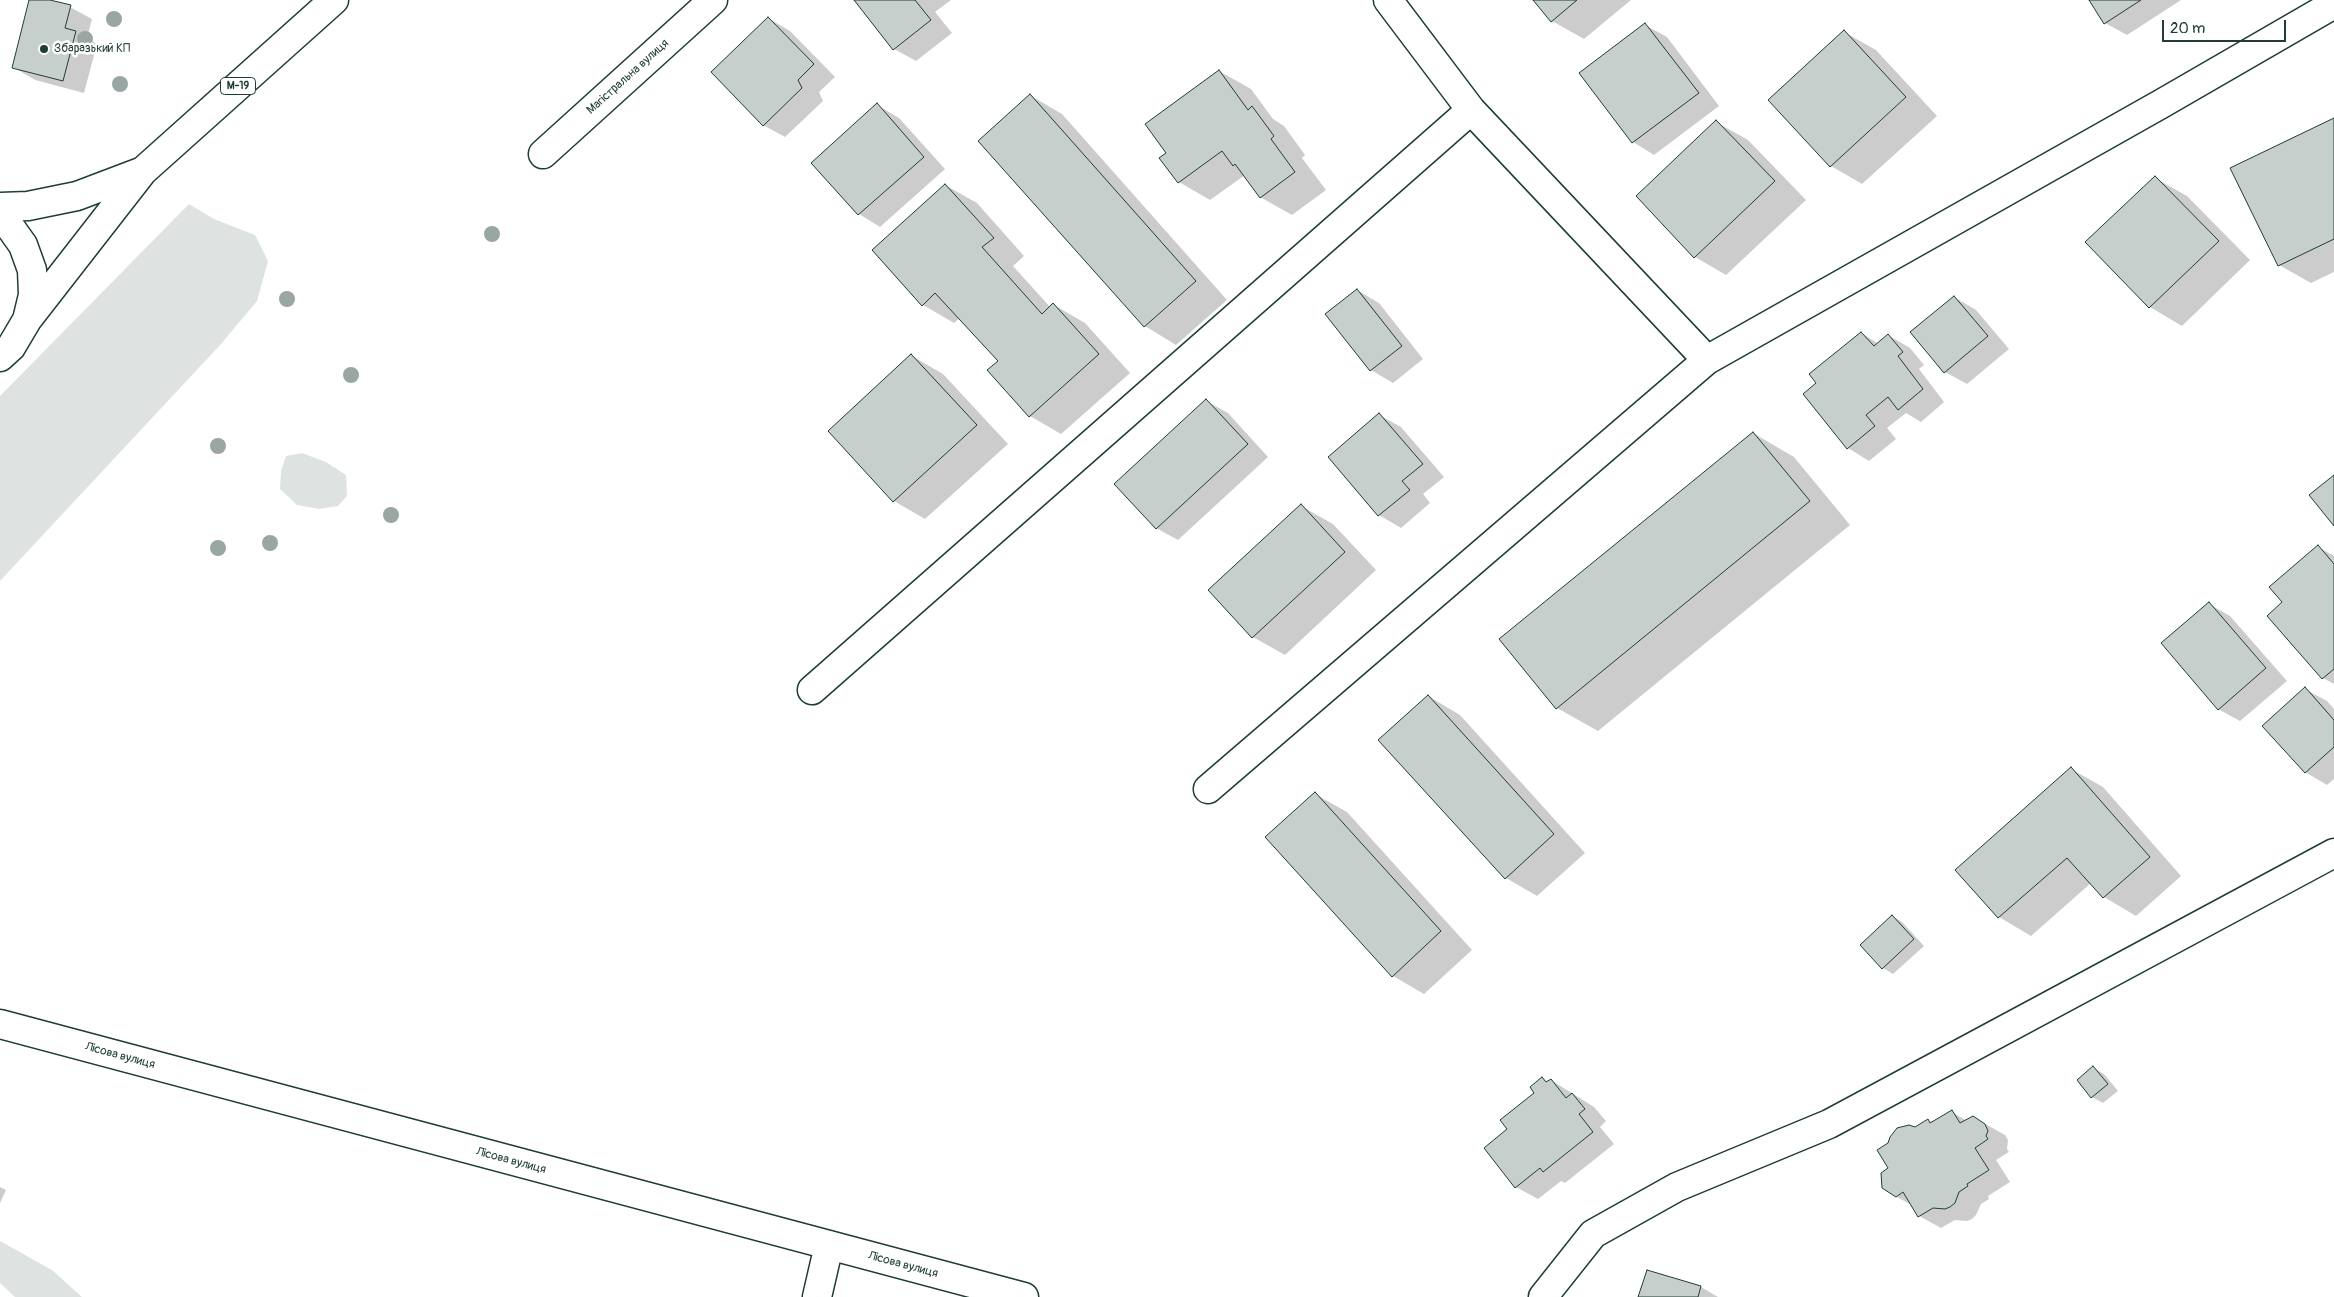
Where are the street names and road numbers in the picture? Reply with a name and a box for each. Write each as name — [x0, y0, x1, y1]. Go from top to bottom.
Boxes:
street label: Магістральна вулиця — [584, 36, 672, 118]
road number: М-19 — [220, 78, 256, 94]
street label: Лісова вулиця — [83, 1040, 157, 1072]
street label: Лісова вулиця — [474, 1145, 548, 1177]
street label: Лісова вулиця — [866, 1249, 940, 1281]

